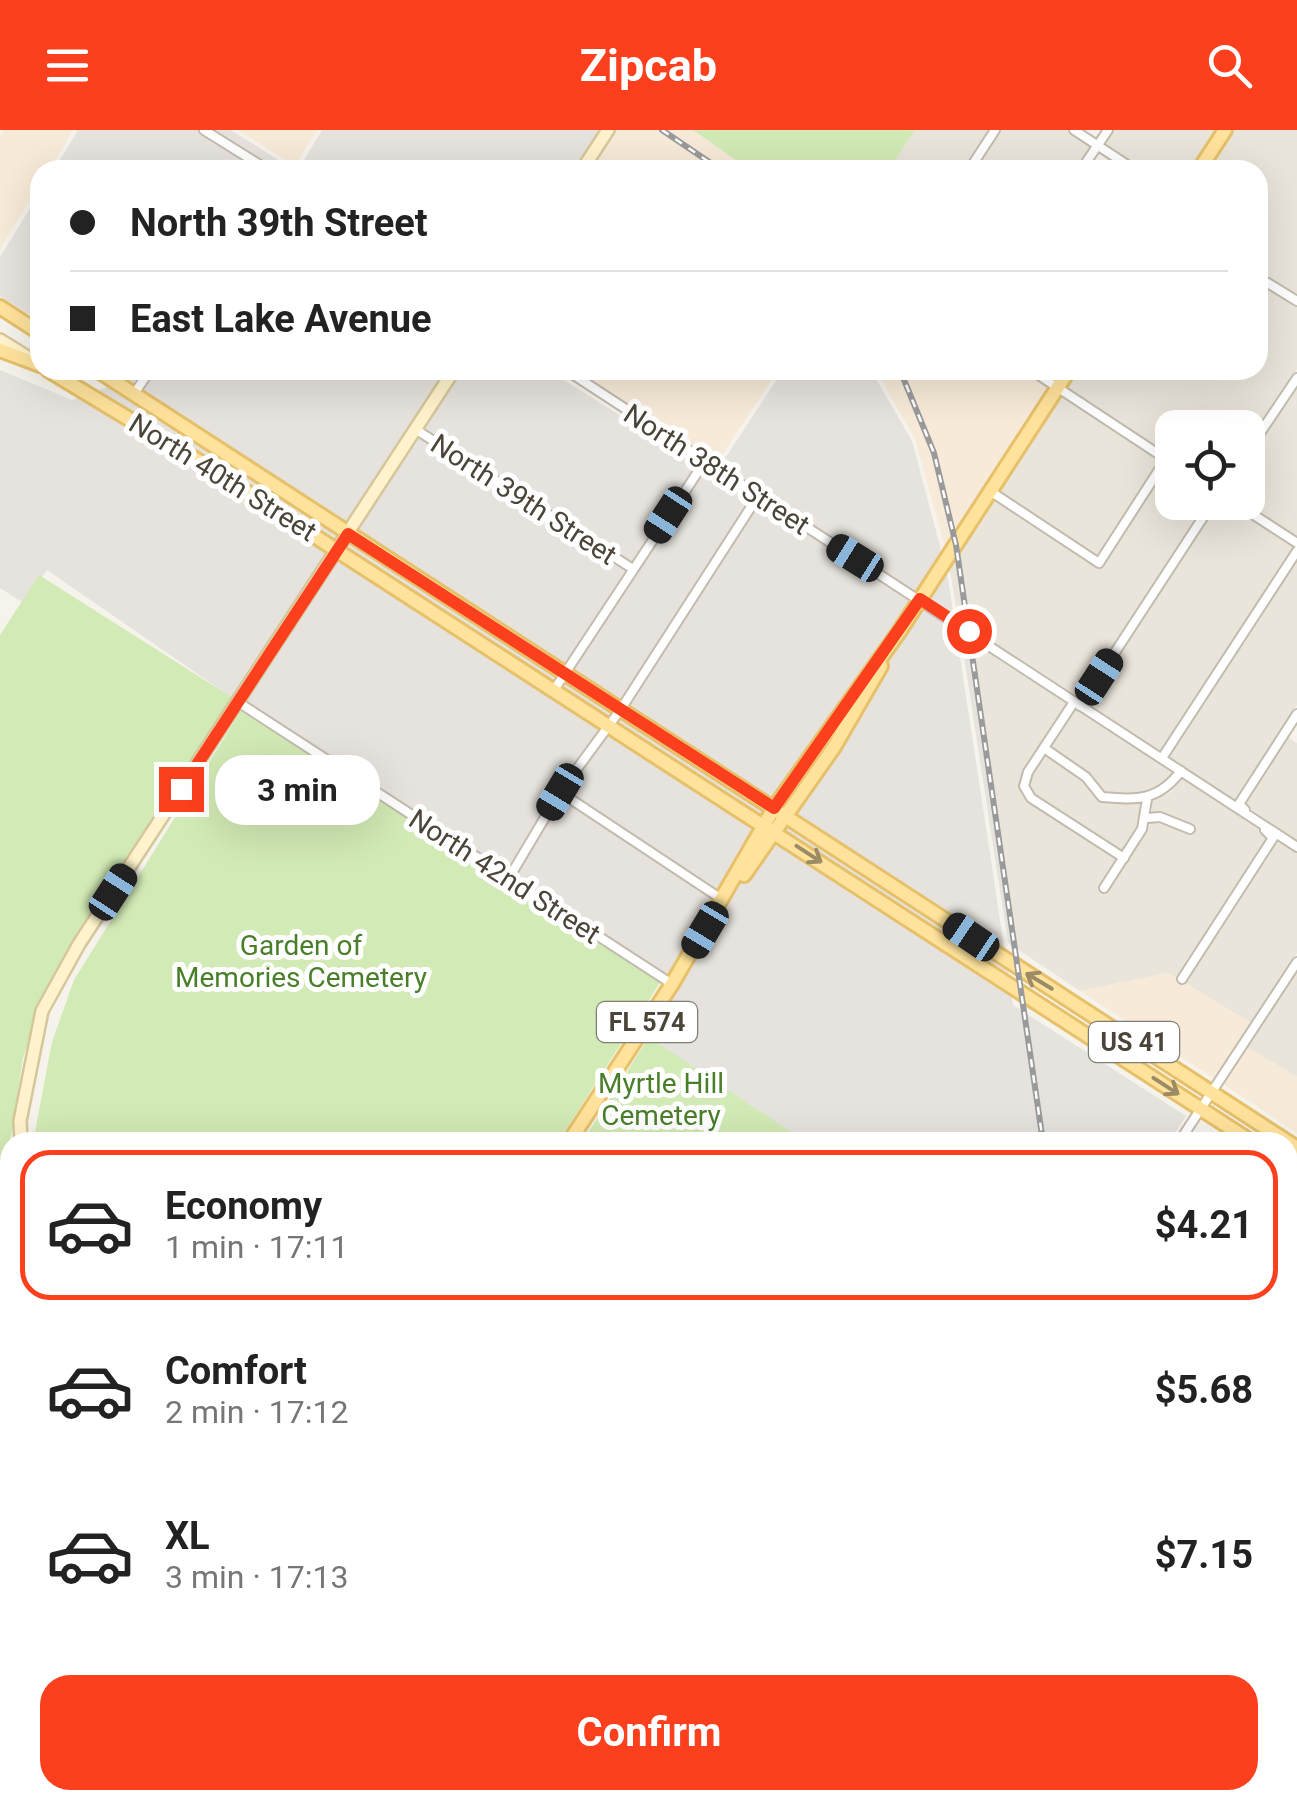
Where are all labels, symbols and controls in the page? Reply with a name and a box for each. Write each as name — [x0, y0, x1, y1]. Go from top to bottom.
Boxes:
icon: menu — [40, 38, 95, 93]
icon: search — [1202, 38, 1257, 93]
text: Zipcab — [580, 39, 717, 92]
text: North 39th Street — [130, 201, 428, 245]
text: East Lake Avenue — [130, 297, 432, 341]
street label: North 38th Street — [618, 397, 816, 542]
street label: North 40th Street — [123, 407, 322, 548]
map controls — [1155, 410, 1265, 520]
button: locate — [1155, 410, 1265, 520]
street label: North 39th Street — [425, 427, 623, 572]
car — [639, 482, 697, 548]
car — [822, 529, 888, 587]
route start — [947, 609, 992, 654]
car — [1070, 644, 1128, 710]
callout: 3 min — [216, 754, 381, 824]
car — [532, 759, 588, 825]
route end — [159, 767, 204, 812]
text: 3 min — [257, 771, 338, 809]
street label: North 42nd Street — [403, 802, 606, 950]
one-way arrow — [795, 844, 823, 865]
car — [84, 859, 142, 925]
car — [677, 897, 733, 963]
car — [938, 908, 1004, 966]
park label: Garden of Memories Cemetery — [175, 929, 427, 994]
one-way arrow — [1025, 971, 1054, 991]
road number: FL 574 — [597, 1002, 697, 1042]
road number: US 41 — [1089, 1022, 1179, 1062]
park label: Myrtle Hill Cemetery — [598, 1067, 724, 1132]
one-way arrow — [1151, 1076, 1179, 1097]
icon: car — [45, 1180, 135, 1270]
text: Economy — [165, 1184, 322, 1228]
text: $4.21 — [1155, 1203, 1253, 1247]
text: 1 min · 17:11 — [165, 1228, 348, 1266]
icon: car — [45, 1345, 135, 1435]
text: Comfort — [165, 1349, 307, 1393]
text: $5.68 — [1155, 1368, 1253, 1412]
text: 2 min · 17:12 — [165, 1393, 348, 1431]
icon: car — [45, 1510, 135, 1600]
text: XL — [165, 1514, 210, 1558]
text: $7.15 — [1155, 1533, 1253, 1577]
text: 3 min · 17:13 — [165, 1558, 348, 1596]
button: Confirm — [40, 1675, 1258, 1790]

